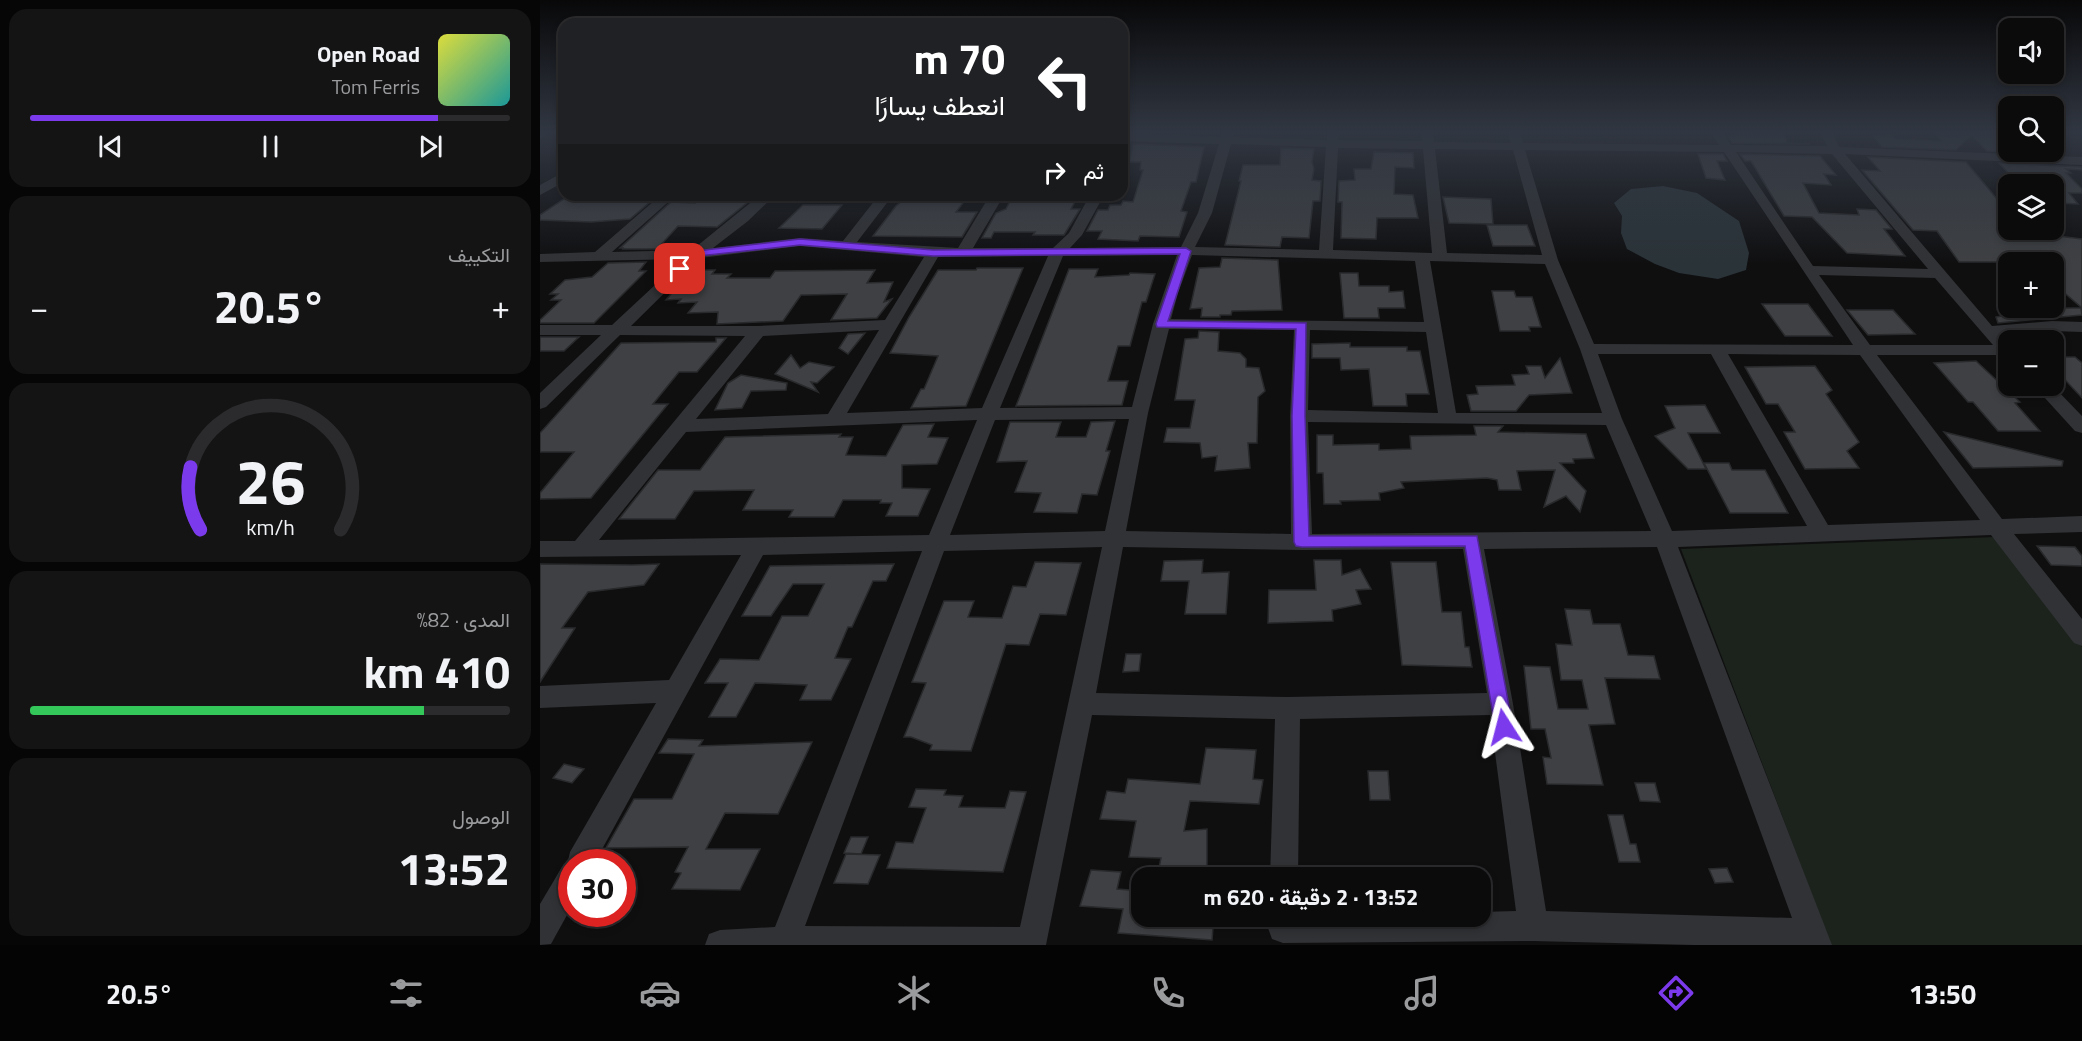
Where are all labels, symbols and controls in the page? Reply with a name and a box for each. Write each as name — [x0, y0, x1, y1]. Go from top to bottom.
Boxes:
map controls — [1998, 18, 2064, 396]
button: sound — [1998, 18, 2064, 84]
text: 70 m — [913, 26, 1005, 90]
text: Open Road — [317, 37, 420, 71]
icon: left — [1026, 42, 1104, 120]
text: Tom Ferris — [332, 71, 420, 102]
text: انعطف يسارًا — [874, 84, 1005, 125]
button: search — [1998, 96, 2064, 162]
icon: previous — [94, 130, 127, 163]
icon: pause — [254, 130, 287, 163]
icon: next — [414, 130, 447, 163]
text: ثم — [1083, 154, 1104, 188]
icon: right — [1038, 156, 1071, 189]
button: layers — [1998, 174, 2064, 240]
text: التكييف — [448, 239, 510, 270]
pin — [654, 243, 705, 294]
icon: arrive — [663, 252, 696, 285]
button: + — [1998, 252, 2064, 318]
text: 20.5° — [214, 272, 326, 340]
text: − — [30, 282, 48, 332]
text: + — [492, 282, 510, 332]
button: − — [1998, 330, 2064, 396]
text: 26 — [235, 433, 305, 528]
text: km/h — [246, 511, 294, 543]
text: المدى · 82% — [417, 604, 510, 635]
text: 410 km — [364, 637, 510, 705]
position arrow — [1472, 695, 1536, 759]
text: الوصول — [452, 801, 510, 832]
text: 13:52 — [398, 834, 510, 902]
speed limit sign: 30 — [558, 849, 636, 927]
text: 13:52 · 2 دقيقة · 620 m — [1204, 880, 1418, 914]
icon: filters — [385, 972, 427, 1014]
icon: car — [639, 972, 681, 1014]
icon: climate — [893, 972, 935, 1014]
icon: phone — [1147, 972, 1189, 1014]
icon: music — [1401, 972, 1443, 1014]
icon: directions — [1655, 972, 1697, 1014]
text: 20.5° — [106, 973, 173, 1014]
text: 13:50 — [1909, 973, 1976, 1014]

